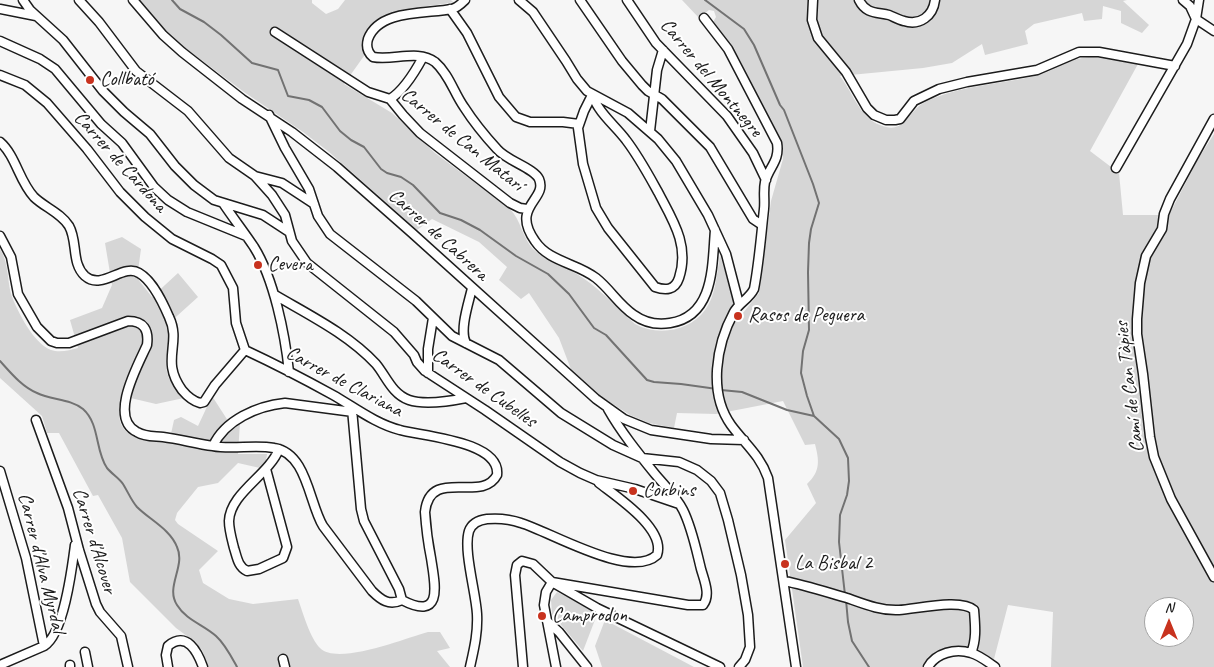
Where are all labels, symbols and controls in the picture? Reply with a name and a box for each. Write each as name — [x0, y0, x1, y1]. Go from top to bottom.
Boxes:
street label: Carrer del Montnegre — [655, 14, 767, 142]
place label: Collbató — [100, 68, 154, 92]
marker: Collbató — [84, 74, 96, 86]
street label: Carrer de Can Matarí — [396, 83, 528, 197]
street label: Carrer de Cardona — [68, 106, 172, 218]
street label: Carrer de Cabrera — [383, 184, 493, 286]
place label: Cevera — [268, 253, 312, 277]
marker: Cevera — [252, 259, 264, 271]
place label: Rasos de Peguera — [748, 304, 864, 328]
marker: Rasos de Peguera — [732, 310, 744, 322]
street label: Camí de Can Tàpies — [1110, 320, 1150, 454]
street label: Carrer de Clariana — [281, 341, 407, 423]
street label: Carrer de Cubelles — [427, 343, 541, 433]
place label: Corbins — [643, 479, 695, 503]
street label: Carrer d'Alcover — [67, 485, 121, 597]
marker: Corbins — [627, 485, 639, 497]
street label: Carrer d'Alva Myrdal — [12, 491, 70, 635]
place label: La Bisbal 2 — [795, 552, 872, 576]
marker: La Bisbal 2 — [779, 558, 791, 570]
north arrow — [1144, 597, 1194, 647]
text: N — [1165, 599, 1173, 616]
place label: Camprodon — [552, 604, 627, 628]
marker: Camprodon — [536, 610, 548, 622]

